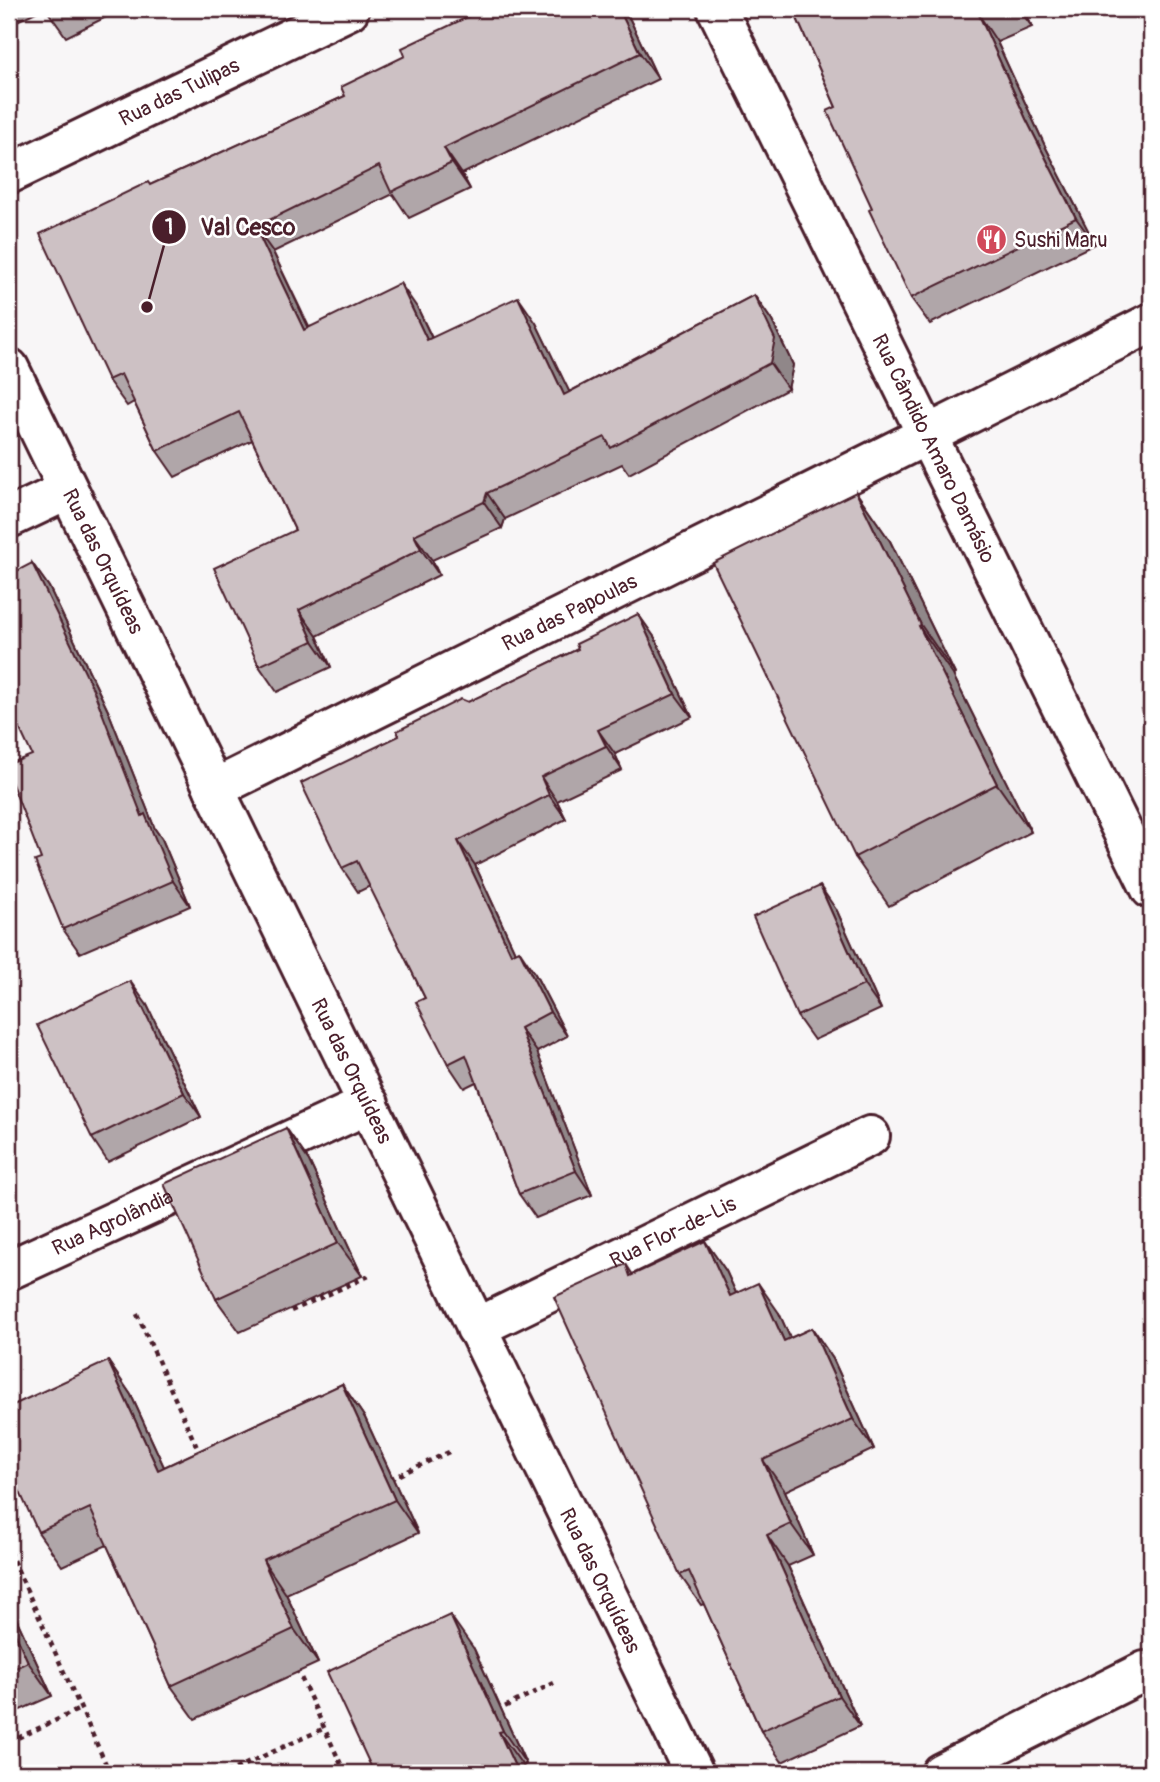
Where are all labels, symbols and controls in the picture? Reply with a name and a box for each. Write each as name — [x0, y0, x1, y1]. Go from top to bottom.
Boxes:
street label: Rua das Tulipas — [115, 52, 245, 133]
callout: Val Cesco — [152, 205, 310, 249]
text: Val Cesco — [201, 213, 296, 242]
text: 1 — [165, 214, 173, 241]
restaurant icon: Sushi Maru — [974, 223, 1008, 257]
place label: Sushi Maru — [1014, 227, 1108, 254]
street label: Rua Cândido Amaro Damásio — [865, 330, 1001, 568]
street label: Rua das Orquídeas — [56, 484, 150, 639]
street label: Rua das Papoulas — [498, 568, 642, 658]
street label: Rua das Orquídeas — [304, 994, 398, 1149]
street label: Rua Agrolândia — [48, 1183, 177, 1262]
street label: Rua Flor-de-Lis — [605, 1190, 741, 1275]
street label: Rua das Orquídeas — [553, 1504, 647, 1658]

